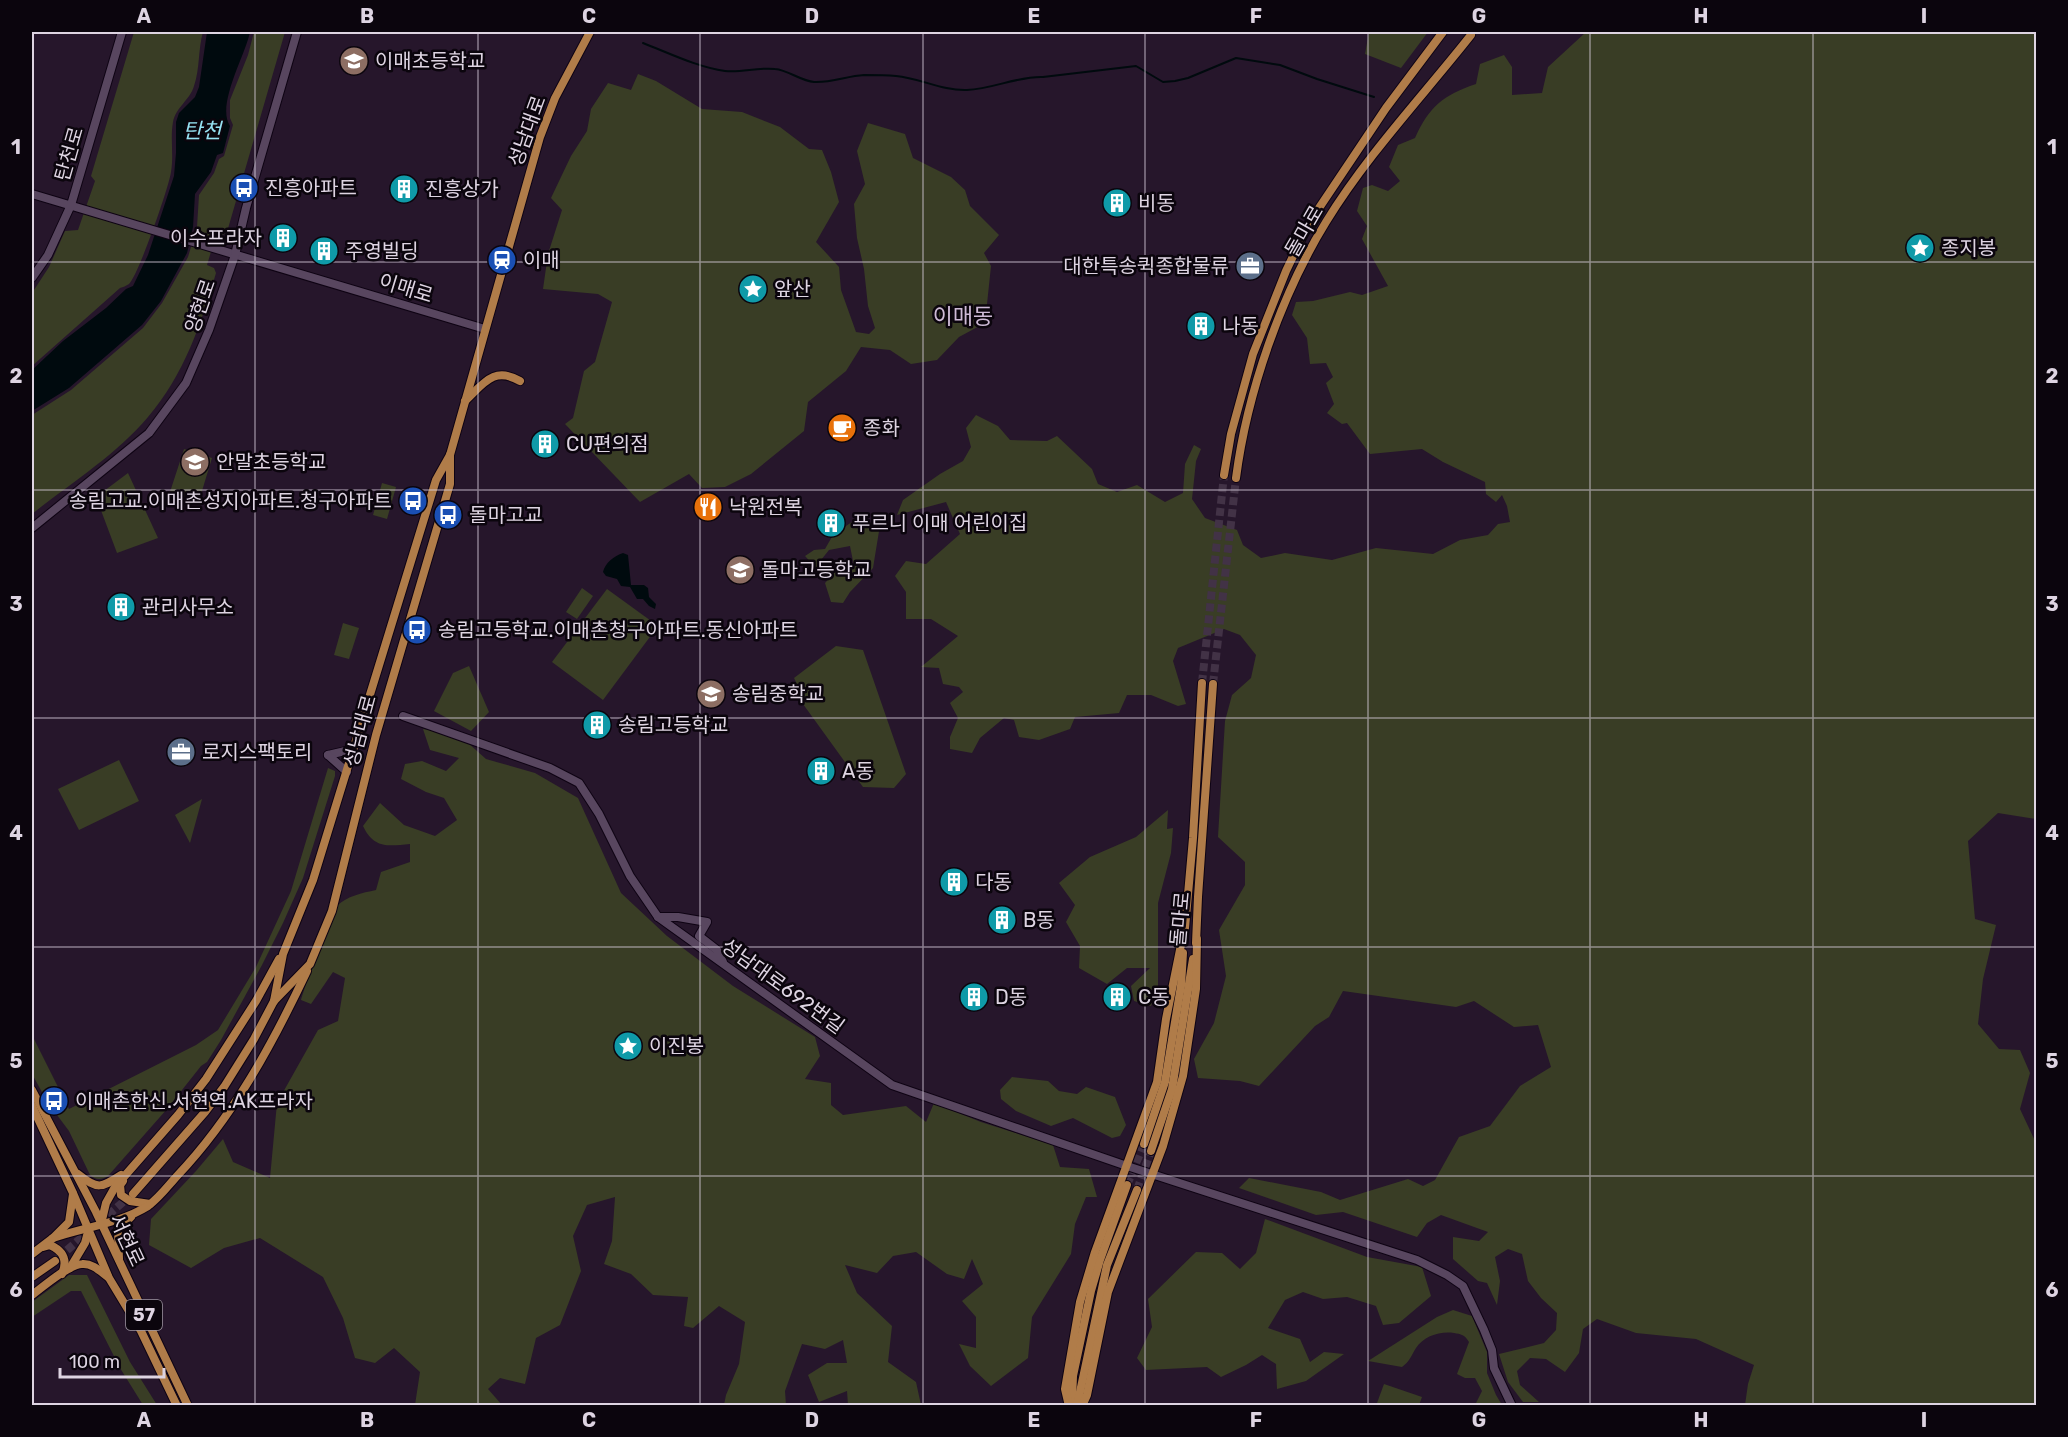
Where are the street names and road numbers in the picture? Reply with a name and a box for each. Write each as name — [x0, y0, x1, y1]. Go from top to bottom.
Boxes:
street label: 성남대로 — [503, 92, 551, 170]
street label: 탄천로 — [50, 124, 88, 184]
street label: 돌마로 — [1280, 201, 1328, 261]
street label: 이매로 — [376, 268, 436, 308]
street label: 양현로 — [180, 276, 220, 336]
street label: 성남대로 — [339, 692, 381, 770]
street label: 돌마로 — [1166, 890, 1194, 948]
street label: 성남대로692번길 — [717, 933, 849, 1039]
street label: 서현로 — [104, 1210, 150, 1270]
road number: 57 — [126, 1300, 162, 1330]

